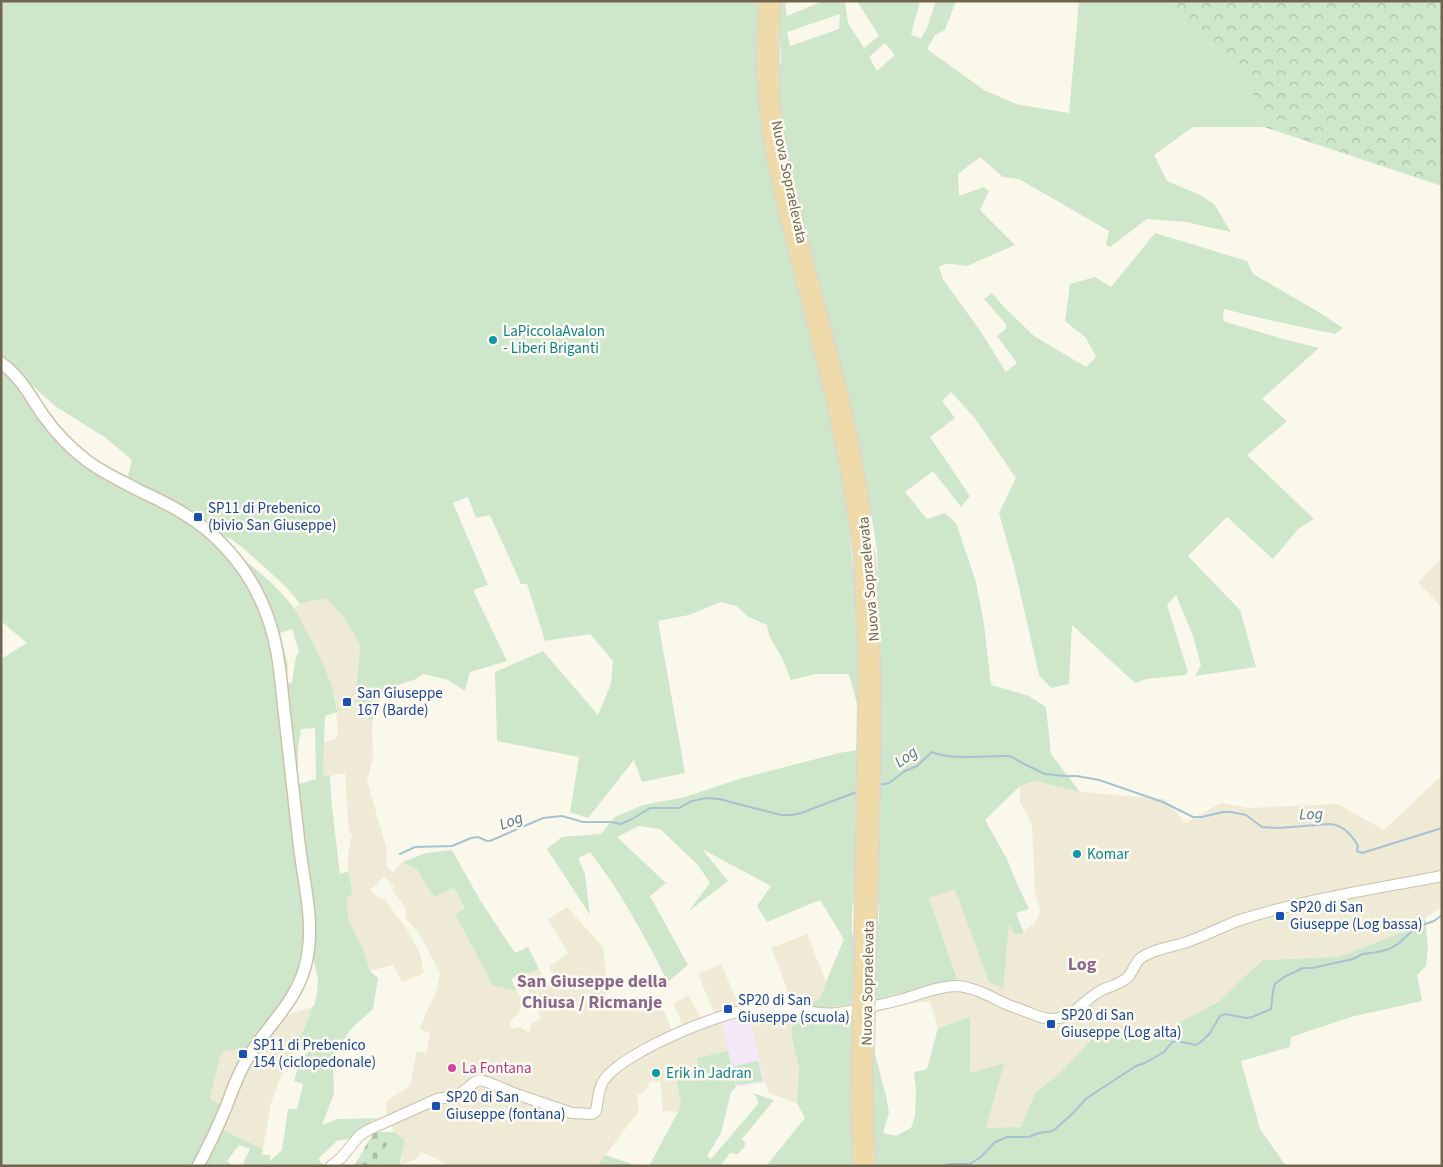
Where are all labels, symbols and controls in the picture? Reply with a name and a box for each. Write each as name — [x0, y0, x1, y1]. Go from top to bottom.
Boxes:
street label: Nuova Sopraelevata — [766, 119, 812, 245]
place label: LaPiccolaAvalon - Liberi Briganti — [503, 321, 605, 359]
marker: LaPiccolaAvalon - Liberi Briganti — [487, 334, 499, 346]
place label: SP11 di Prebenico (bivio San Giuseppe) — [208, 498, 337, 536]
marker: SP11 di Prebenico (bivio San Giuseppe) — [192, 511, 204, 523]
street label: Nuova Sopraelevata — [853, 516, 885, 642]
place label: San Giuseppe 167 (Barde) — [357, 683, 443, 721]
marker: San Giuseppe 167 (Barde) — [341, 696, 353, 708]
water label: Log — [890, 741, 922, 773]
water label: Log — [1299, 803, 1323, 825]
water label: Log — [496, 806, 526, 836]
place label: Komar — [1087, 844, 1130, 865]
marker: Komar — [1071, 848, 1083, 860]
place label: SP20 di San Giuseppe (Log bassa) — [1290, 897, 1423, 935]
marker: SP20 di San Giuseppe (Log bassa) — [1274, 910, 1286, 922]
street label: Nuova Sopraelevata — [856, 920, 880, 1046]
district label: Log — [1068, 952, 1097, 977]
district label: San Giuseppe della Chiusa / Ricmanje — [517, 969, 667, 1015]
place label: SP20 di San Giuseppe (scuola) — [738, 990, 850, 1028]
marker: SP20 di San Giuseppe (scuola) — [722, 1003, 734, 1015]
place label: SP20 di San Giuseppe (Log alta) — [1061, 1005, 1182, 1043]
marker: SP20 di San Giuseppe (Log alta) — [1045, 1018, 1057, 1030]
place label: SP11 di Prebenico 154 (ciclopedonale) — [253, 1035, 376, 1073]
marker: SP11 di Prebenico 154 (ciclopedonale) — [237, 1048, 249, 1060]
place label: La Fontana — [462, 1058, 531, 1079]
marker: La Fontana — [446, 1062, 458, 1074]
place label: Erik in Jadran — [666, 1063, 752, 1084]
marker: Erik in Jadran — [650, 1067, 662, 1079]
place label: SP20 di San Giuseppe (fontana) — [446, 1087, 566, 1125]
marker: SP20 di San Giuseppe (fontana) — [430, 1100, 442, 1112]

